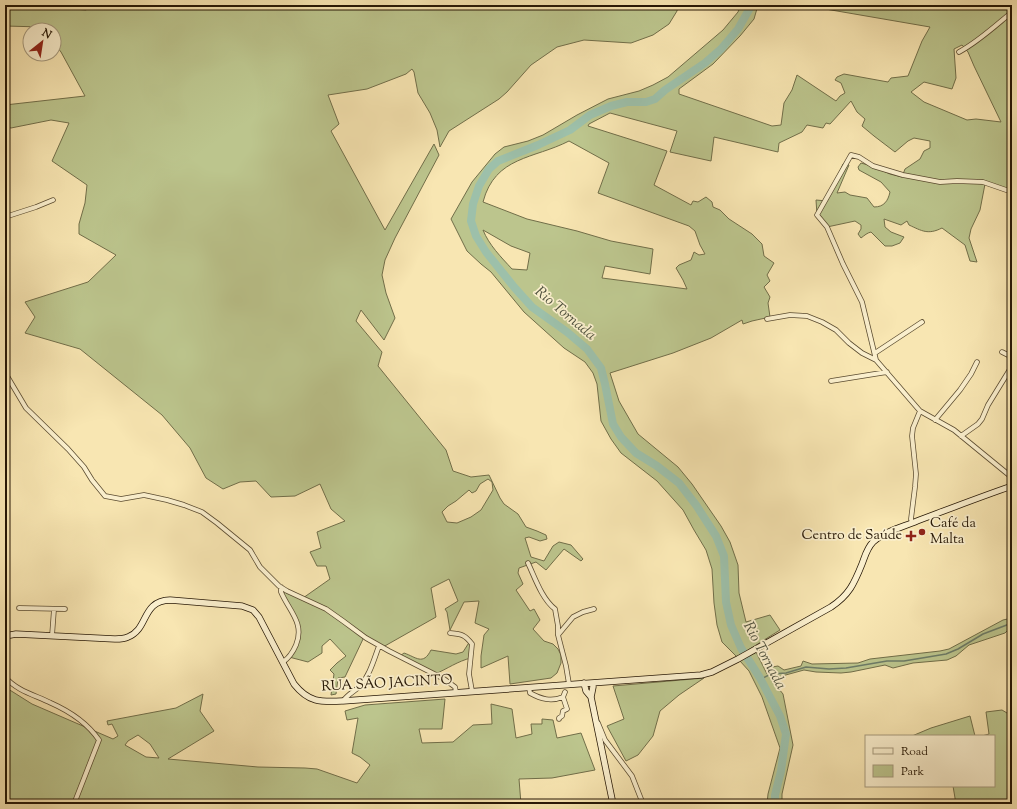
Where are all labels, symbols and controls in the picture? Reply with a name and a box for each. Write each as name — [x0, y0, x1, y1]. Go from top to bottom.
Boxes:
north arrow — [22, 22, 62, 62]
text: N — [38, 25, 54, 43]
water label: Rio Tornada — [530, 282, 600, 346]
place label: Café da Malta — [930, 514, 977, 550]
place label: Centro de Saúde — [802, 526, 902, 546]
marker: Café da Malta — [917, 527, 927, 537]
marker: Centro de Saúde — [905, 530, 917, 542]
water label: Rio Tornada — [737, 618, 791, 694]
street label: RUA SÃO JACINTO — [321, 671, 453, 697]
legend — [865, 735, 995, 787]
text: Road — [901, 743, 928, 761]
text: Park — [901, 763, 924, 781]

